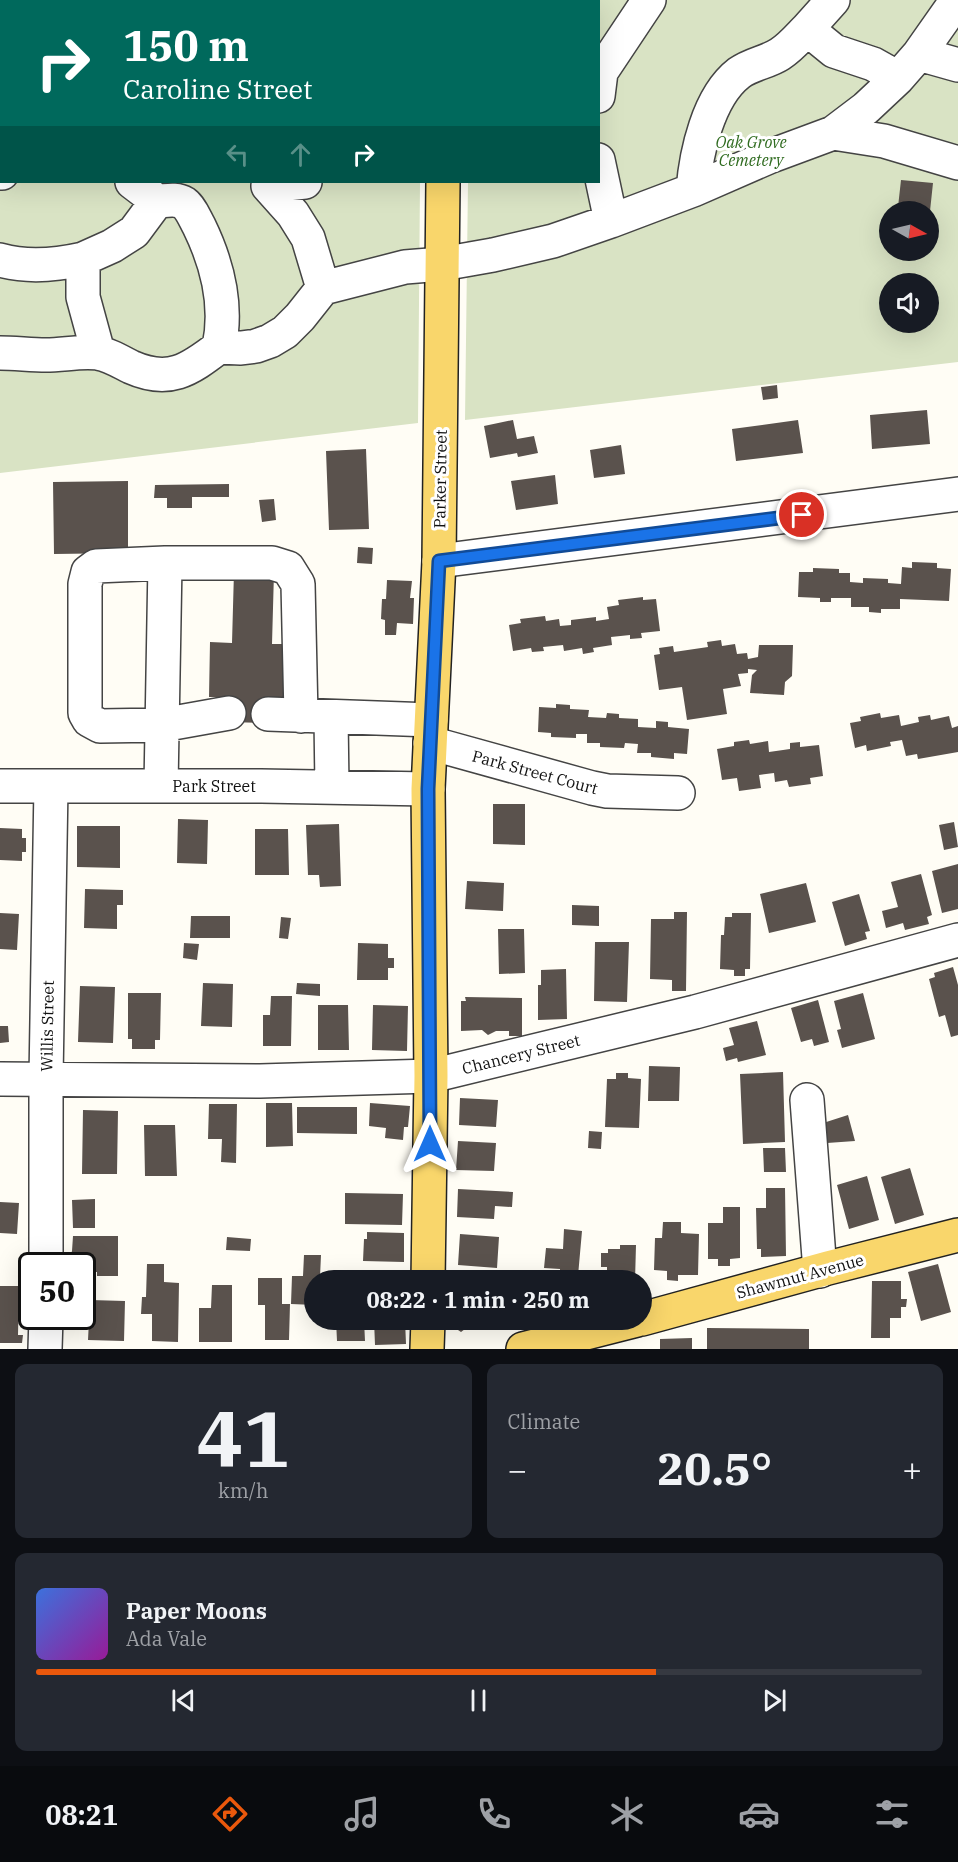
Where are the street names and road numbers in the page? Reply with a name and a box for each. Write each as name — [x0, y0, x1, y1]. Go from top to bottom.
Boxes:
street label: Parker Street — [429, 429, 451, 529]
street label: Park Street Court — [470, 746, 600, 798]
street label: Park Street — [172, 776, 256, 796]
street label: Willis Street — [36, 980, 58, 1072]
street label: Chancery Street — [460, 1030, 582, 1078]
street label: Shawmut Avenue — [734, 1249, 866, 1303]

